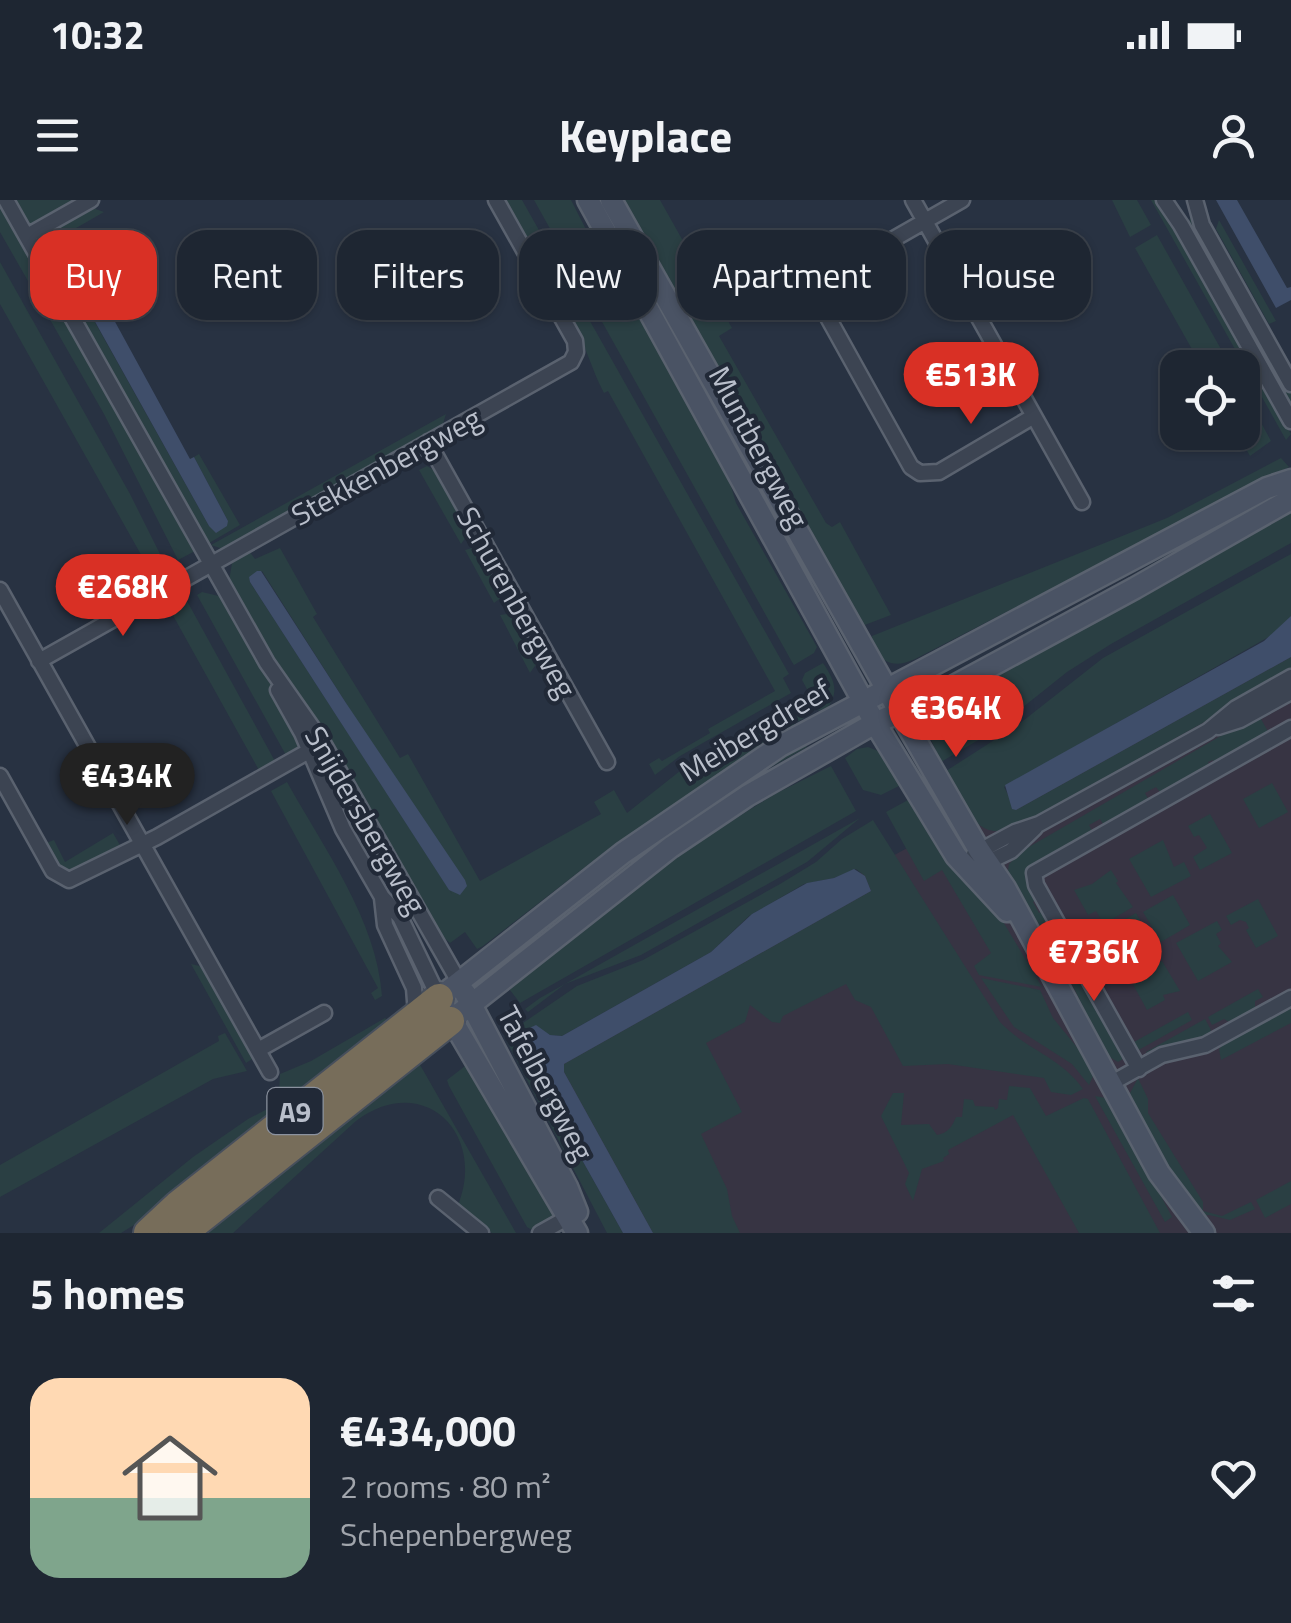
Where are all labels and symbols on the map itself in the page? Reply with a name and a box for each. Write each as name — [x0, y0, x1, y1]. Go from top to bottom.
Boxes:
pin: €513K — [901, 342, 1041, 427]
street label: Muntbergweg — [697, 358, 821, 536]
street label: Stekkenbergweg — [283, 395, 489, 537]
street label: Schurenbergweg — [445, 498, 589, 706]
pin: €268K — [53, 554, 193, 639]
street label: Meibergdreef — [671, 667, 840, 793]
pin: €364K — [886, 675, 1026, 760]
street label: Snijdersbergweg — [293, 717, 439, 923]
pin: €434K — [57, 743, 197, 828]
pin: €736K — [1024, 919, 1164, 1004]
street label: Tafelbergweg — [486, 997, 606, 1169]
road number: A9 — [268, 1088, 322, 1134]

